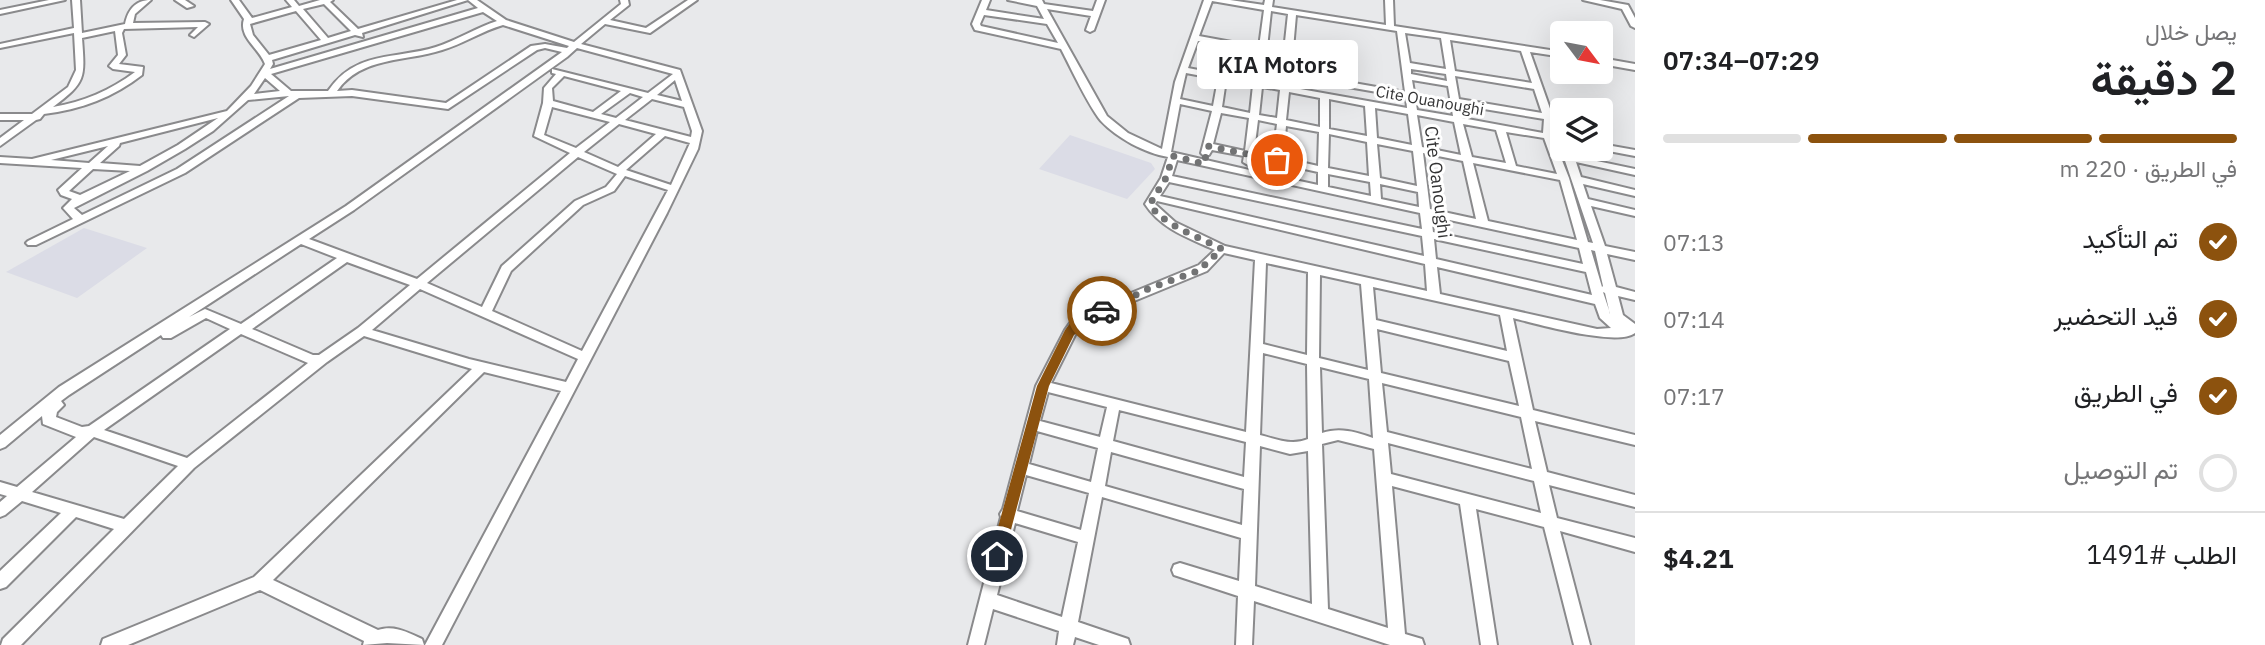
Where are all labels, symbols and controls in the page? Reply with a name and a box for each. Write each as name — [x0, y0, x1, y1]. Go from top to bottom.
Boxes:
text: يصل خلال — [2145, 16, 2237, 46]
north arrow — [1550, 21, 1614, 84]
map controls — [1550, 21, 1613, 161]
callout: KIA Motors — [1196, 41, 1358, 90]
text: 07:29–07:34 — [1663, 43, 1820, 77]
text: 2 دقيقة — [2091, 48, 2237, 108]
text: KIA Motors — [1218, 49, 1337, 79]
street label: Cite Ouanoughi — [1374, 81, 1486, 119]
button: layers — [1550, 98, 1613, 161]
street label: Cite Oanoughi — [1420, 124, 1456, 240]
pin — [1247, 130, 1307, 190]
icon: bag — [1258, 141, 1296, 179]
text: في الطريق · 220 m — [2060, 153, 2237, 183]
text: تم التأكيد — [2082, 221, 2178, 255]
icon: check — [2199, 223, 2237, 261]
text: 07:13 — [1663, 227, 1725, 257]
courier — [1067, 276, 1137, 346]
icon: car — [1083, 292, 1121, 330]
text: قيد التحضير — [2053, 298, 2178, 332]
icon: check — [2199, 300, 2237, 338]
text: 07:14 — [1663, 304, 1725, 334]
text: في الطريق — [2074, 375, 2178, 409]
icon: check — [2199, 377, 2237, 415]
text: 07:17 — [1663, 381, 1725, 411]
text: تم التوصيل — [2064, 452, 2178, 486]
pin — [967, 526, 1027, 586]
icon: home — [978, 537, 1016, 575]
text: الطلب #1491 — [2086, 537, 2237, 571]
text: $4.21 — [1663, 541, 1734, 575]

